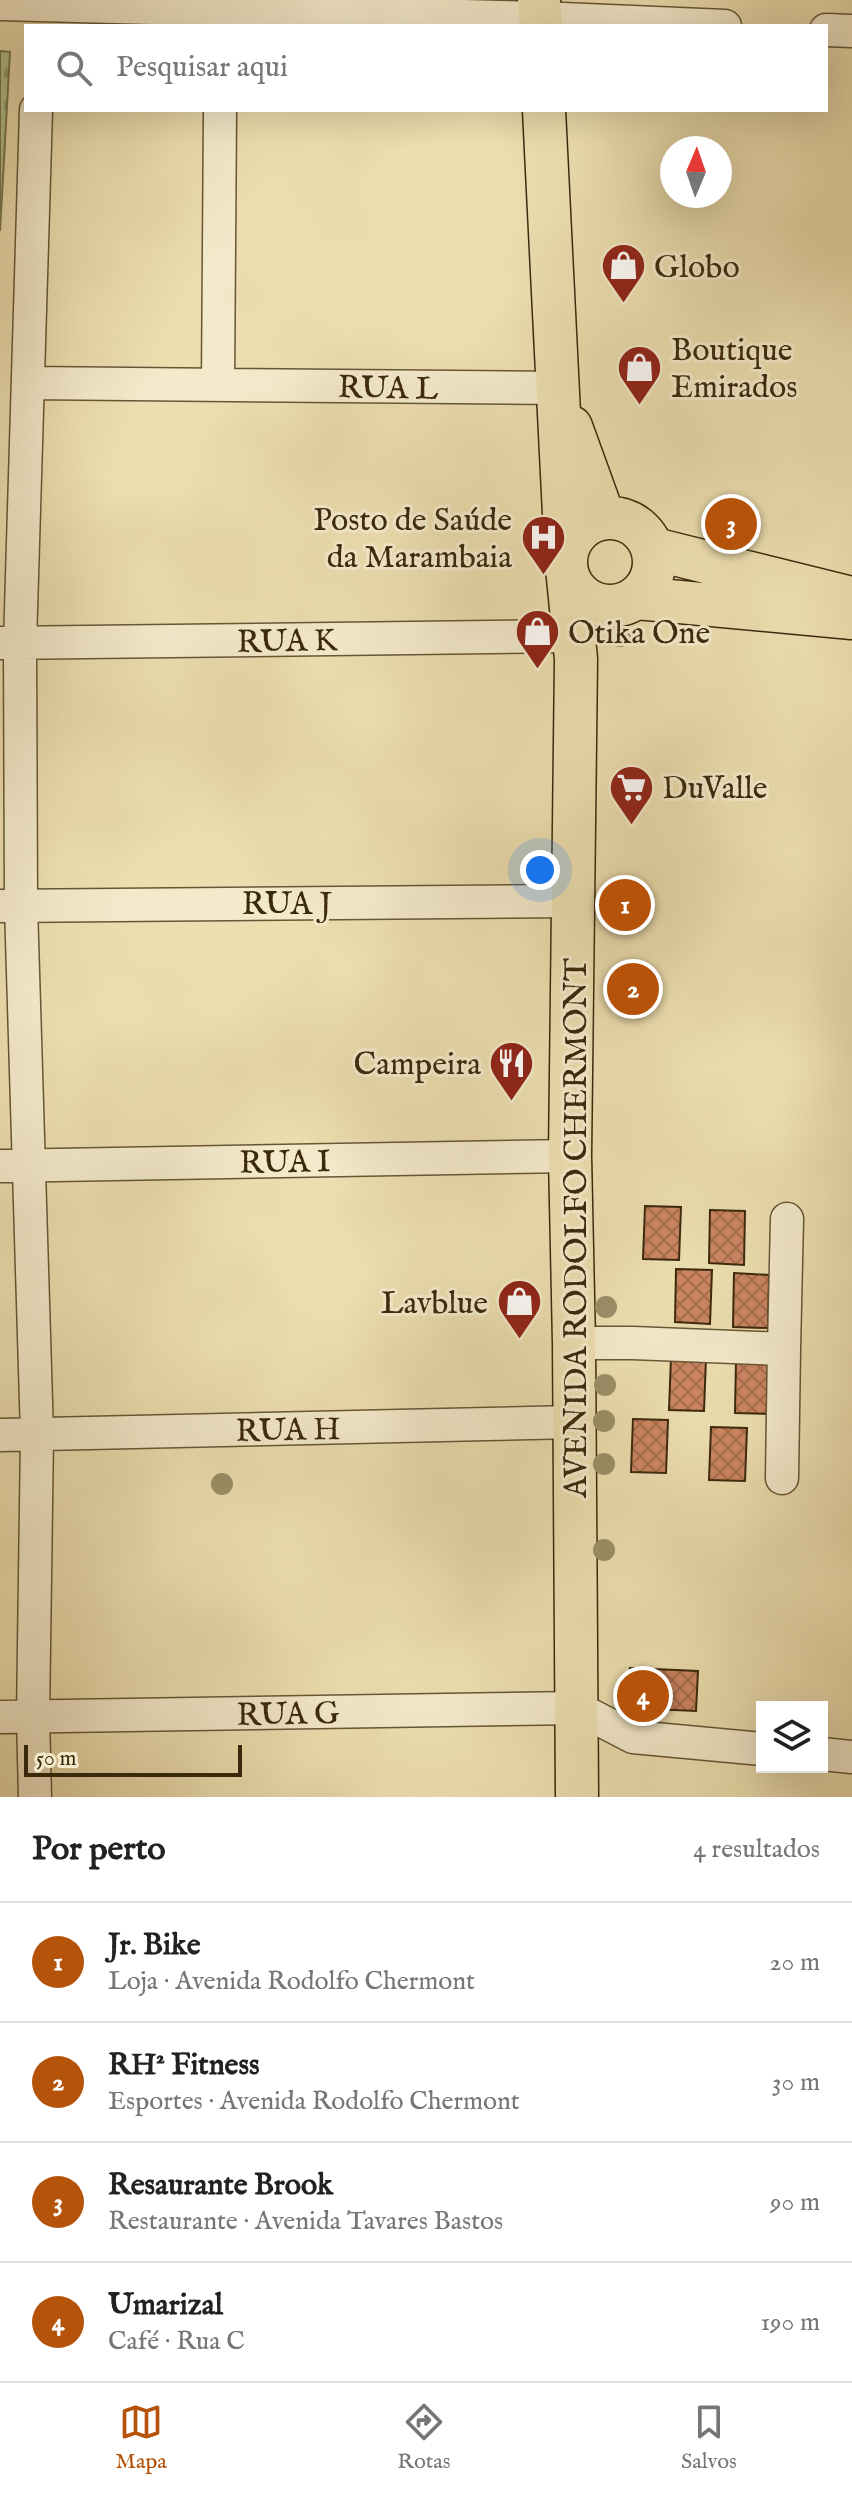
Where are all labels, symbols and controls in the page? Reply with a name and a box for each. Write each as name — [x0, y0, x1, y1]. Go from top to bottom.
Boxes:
search box — [24, 24, 828, 112]
icon: search — [52, 46, 96, 90]
text: Pesquisar aqui — [116, 49, 288, 87]
north arrow — [660, 136, 732, 208]
shop icon: Globo — [599, 242, 647, 305]
place label: Globo — [654, 248, 740, 289]
place label: Boutique Emirados — [671, 331, 798, 409]
shop icon: Boutique Emirados — [616, 343, 664, 406]
street label: RUA L — [338, 368, 439, 411]
pin: 3 — [705, 494, 757, 554]
place label: Posto de Saúde da Marambaia — [313, 501, 512, 579]
hospital icon: Posto de Saúde da Marambaia — [519, 513, 567, 576]
shop icon: Otika One — [513, 608, 561, 671]
place label: Otika One — [568, 614, 710, 655]
street label: RUA K — [236, 621, 339, 664]
supermarket icon: DuValle — [607, 763, 655, 826]
place label: DuValle — [662, 769, 768, 810]
your location — [520, 850, 560, 890]
pin: 1 — [599, 875, 651, 935]
street label: RUA J — [242, 885, 332, 926]
street label: AVENIDA RODOLFO CHERMONT — [557, 958, 598, 1499]
pin: 2 — [607, 959, 659, 1019]
restaurant icon: Campeira — [488, 1039, 536, 1102]
place label: Campeira — [353, 1045, 481, 1086]
street label: RUA I — [239, 1142, 331, 1185]
shop icon: Lavblue — [495, 1278, 543, 1341]
place label: Lavblue — [381, 1284, 488, 1325]
street label: RUA H — [235, 1410, 341, 1453]
pin: 4 — [617, 1666, 669, 1726]
street label: RUA G — [236, 1694, 340, 1737]
map controls — [756, 1701, 828, 1773]
button: layers — [756, 1701, 828, 1773]
scale bar — [24, 1741, 242, 1777]
text: 50 m — [36, 1745, 77, 1773]
text: Por perto — [32, 1828, 166, 1871]
text: 4 resultados — [693, 1833, 820, 1866]
text: Jr. Bike — [108, 1927, 201, 1965]
text: 1 — [53, 1946, 63, 1979]
text: 20 m — [769, 1946, 820, 1979]
text: Loja · Avenida Rodolfo Chermont — [108, 1965, 475, 1998]
text: RH² Fitness — [108, 2047, 259, 2085]
text: 2 — [52, 2066, 64, 2099]
text: 30 m — [772, 2066, 820, 2099]
text: Esportes · Avenida Rodolfo Chermont — [108, 2085, 520, 2118]
text: Resaurante Brook — [108, 2167, 333, 2205]
text: 3 — [53, 2186, 63, 2219]
text: 90 m — [770, 2186, 820, 2219]
text: Restaurante · Avenida Tavares Bastos — [108, 2205, 503, 2238]
text: Umarizal — [108, 2287, 223, 2325]
text: 4 — [52, 2306, 64, 2339]
text: 190 m — [760, 2306, 820, 2339]
text: Café · Rua C — [108, 2325, 245, 2358]
tab: Mapa — [115, 2400, 167, 2476]
tab: Rotas — [397, 2400, 451, 2476]
tab: Salvos — [681, 2400, 737, 2476]

